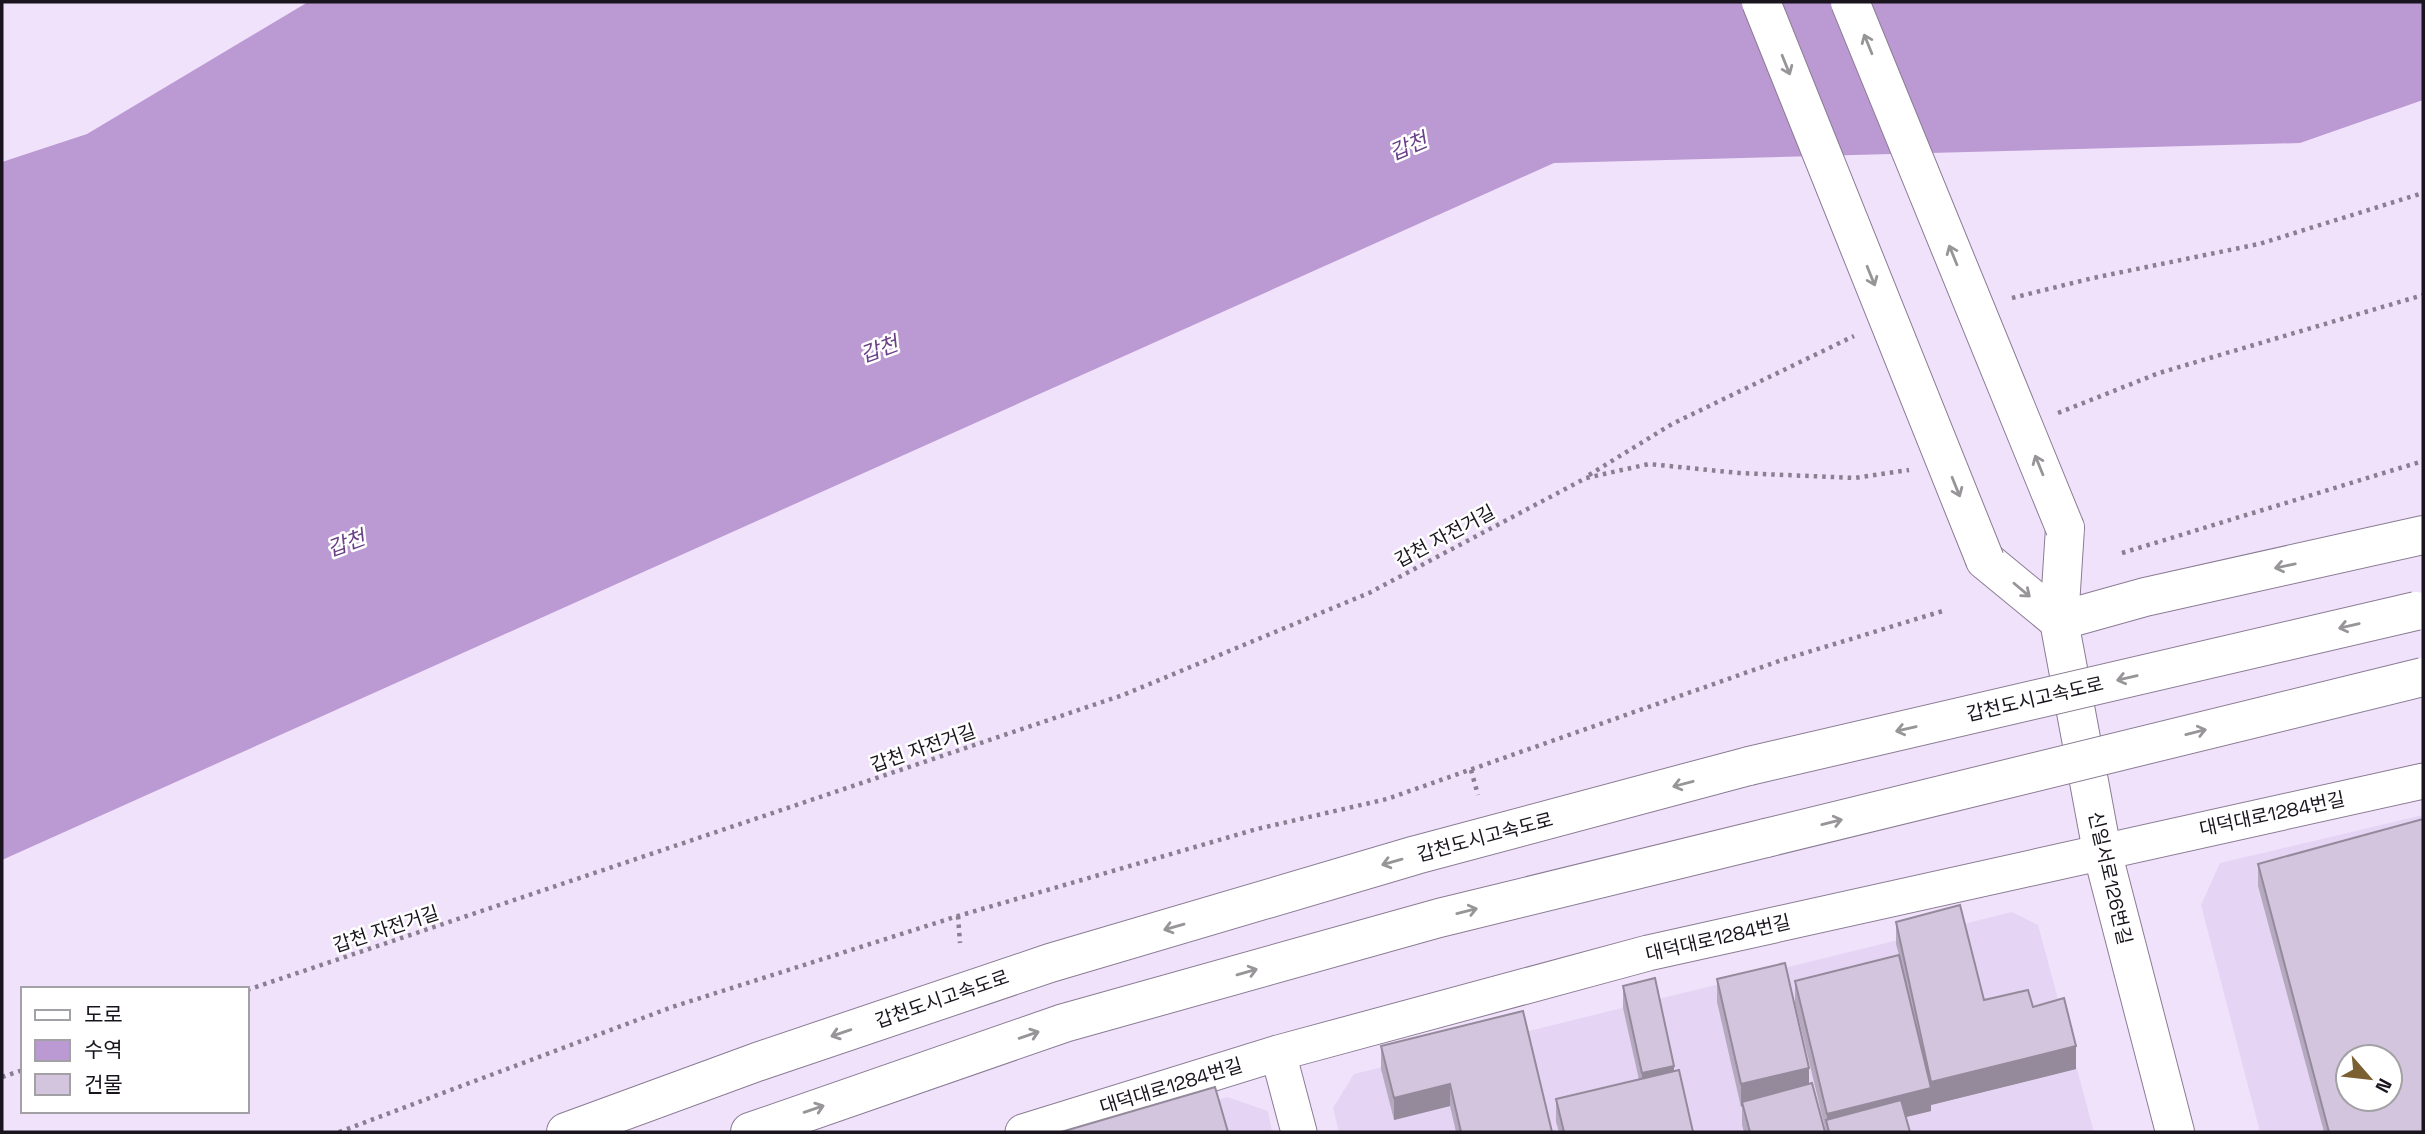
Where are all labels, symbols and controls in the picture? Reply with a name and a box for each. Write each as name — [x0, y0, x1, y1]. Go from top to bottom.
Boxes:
one-way arrow — [1860, 34, 1873, 55]
one-way arrow — [1780, 54, 1793, 75]
water label: 갑천 — [1385, 125, 1434, 166]
one-way arrow — [1946, 244, 1959, 266]
one-way arrow — [1866, 265, 1879, 286]
water label: 갑천 — [856, 329, 904, 368]
one-way arrow — [2032, 455, 2045, 477]
one-way arrow — [1951, 476, 1964, 497]
street label: 갑천 자전거길 — [1391, 499, 1499, 573]
water label: 갑천 — [323, 523, 371, 562]
one-way arrow — [2274, 560, 2297, 573]
one-way arrow — [2013, 582, 2031, 598]
one-way arrow — [2338, 620, 2361, 634]
street label: 갑천도시고속도로 — [1964, 671, 2106, 727]
one-way arrow — [2116, 672, 2139, 685]
street label: 갑천 자전거길 — [867, 718, 979, 778]
one-way arrow — [1895, 723, 1918, 737]
one-way arrow — [2184, 725, 2207, 739]
one-way arrow — [1672, 778, 1694, 791]
street label: 대덕대로1284번길 — [2197, 786, 2347, 842]
street label: 갑천도시고속도로 — [1414, 807, 1556, 867]
street label: 신일서로126번길 — [2083, 809, 2137, 947]
one-way arrow — [1821, 814, 1843, 827]
one-way arrow — [1382, 857, 1404, 870]
street label: 갑천 자전거길 — [330, 900, 442, 958]
one-way arrow — [1455, 904, 1478, 917]
street label: 대덕대로1284번길 — [1643, 909, 1793, 967]
one-way arrow — [1163, 921, 1185, 934]
street label: 갑천도시고속도로 — [872, 964, 1012, 1034]
one-way arrow — [1236, 964, 1258, 977]
legend — [21, 987, 248, 1113]
text: 도로 — [84, 1001, 123, 1028]
one-way arrow — [830, 1027, 852, 1040]
one-way arrow — [1018, 1028, 1040, 1041]
text: 수역 — [84, 1036, 123, 1063]
north arrow — [2334, 1043, 2404, 1113]
street label: 대덕대로1284번길 — [1097, 1052, 1245, 1120]
text: 건물 — [84, 1071, 123, 1098]
text: N — [2370, 1074, 2398, 1097]
one-way arrow — [802, 1102, 824, 1114]

